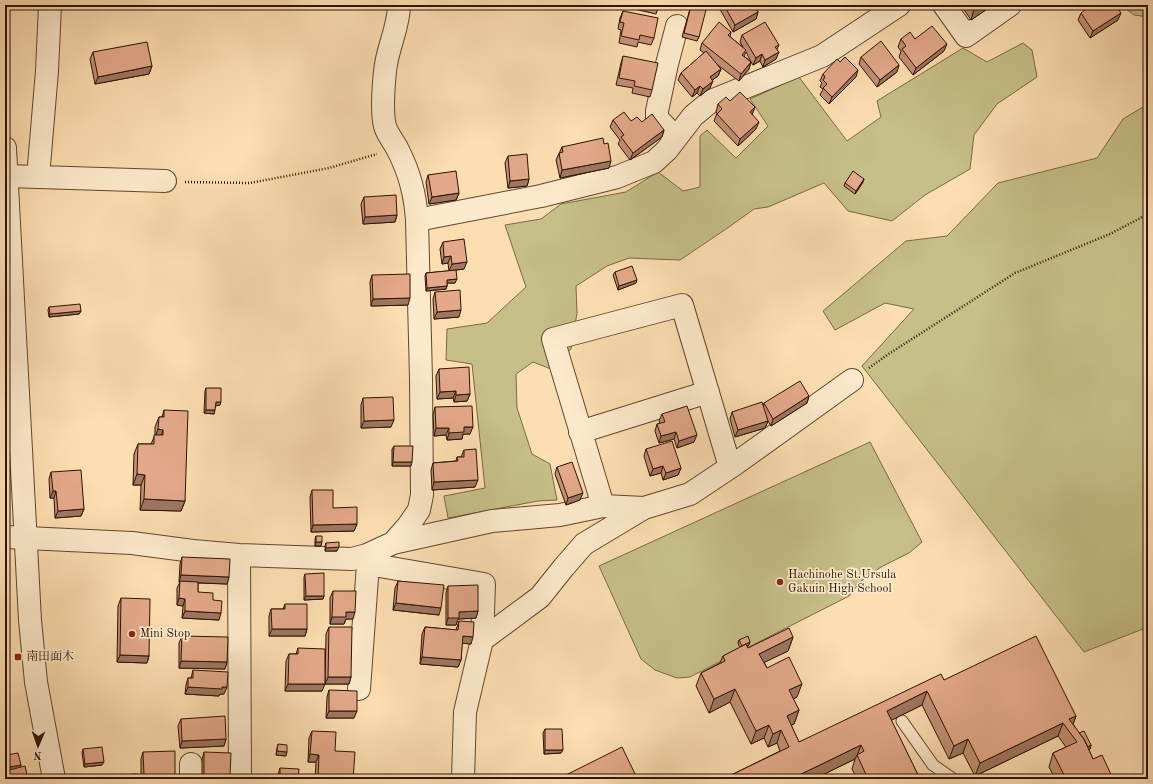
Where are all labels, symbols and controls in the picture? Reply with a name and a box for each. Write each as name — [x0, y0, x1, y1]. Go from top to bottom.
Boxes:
place label: Hachinohe St.Ursula Gakuin High School — [788, 569, 896, 595]
marker: Hachinohe St.Ursula Gakuin High School — [775, 577, 785, 587]
place label: Mini Stop — [140, 628, 190, 640]
marker: Mini Stop — [127, 629, 137, 639]
place label: 南田面木 — [26, 649, 74, 663]
marker: 南田面木 — [13, 652, 23, 662]
north arrow — [18, 726, 58, 766]
text: N — [33, 749, 42, 760]

